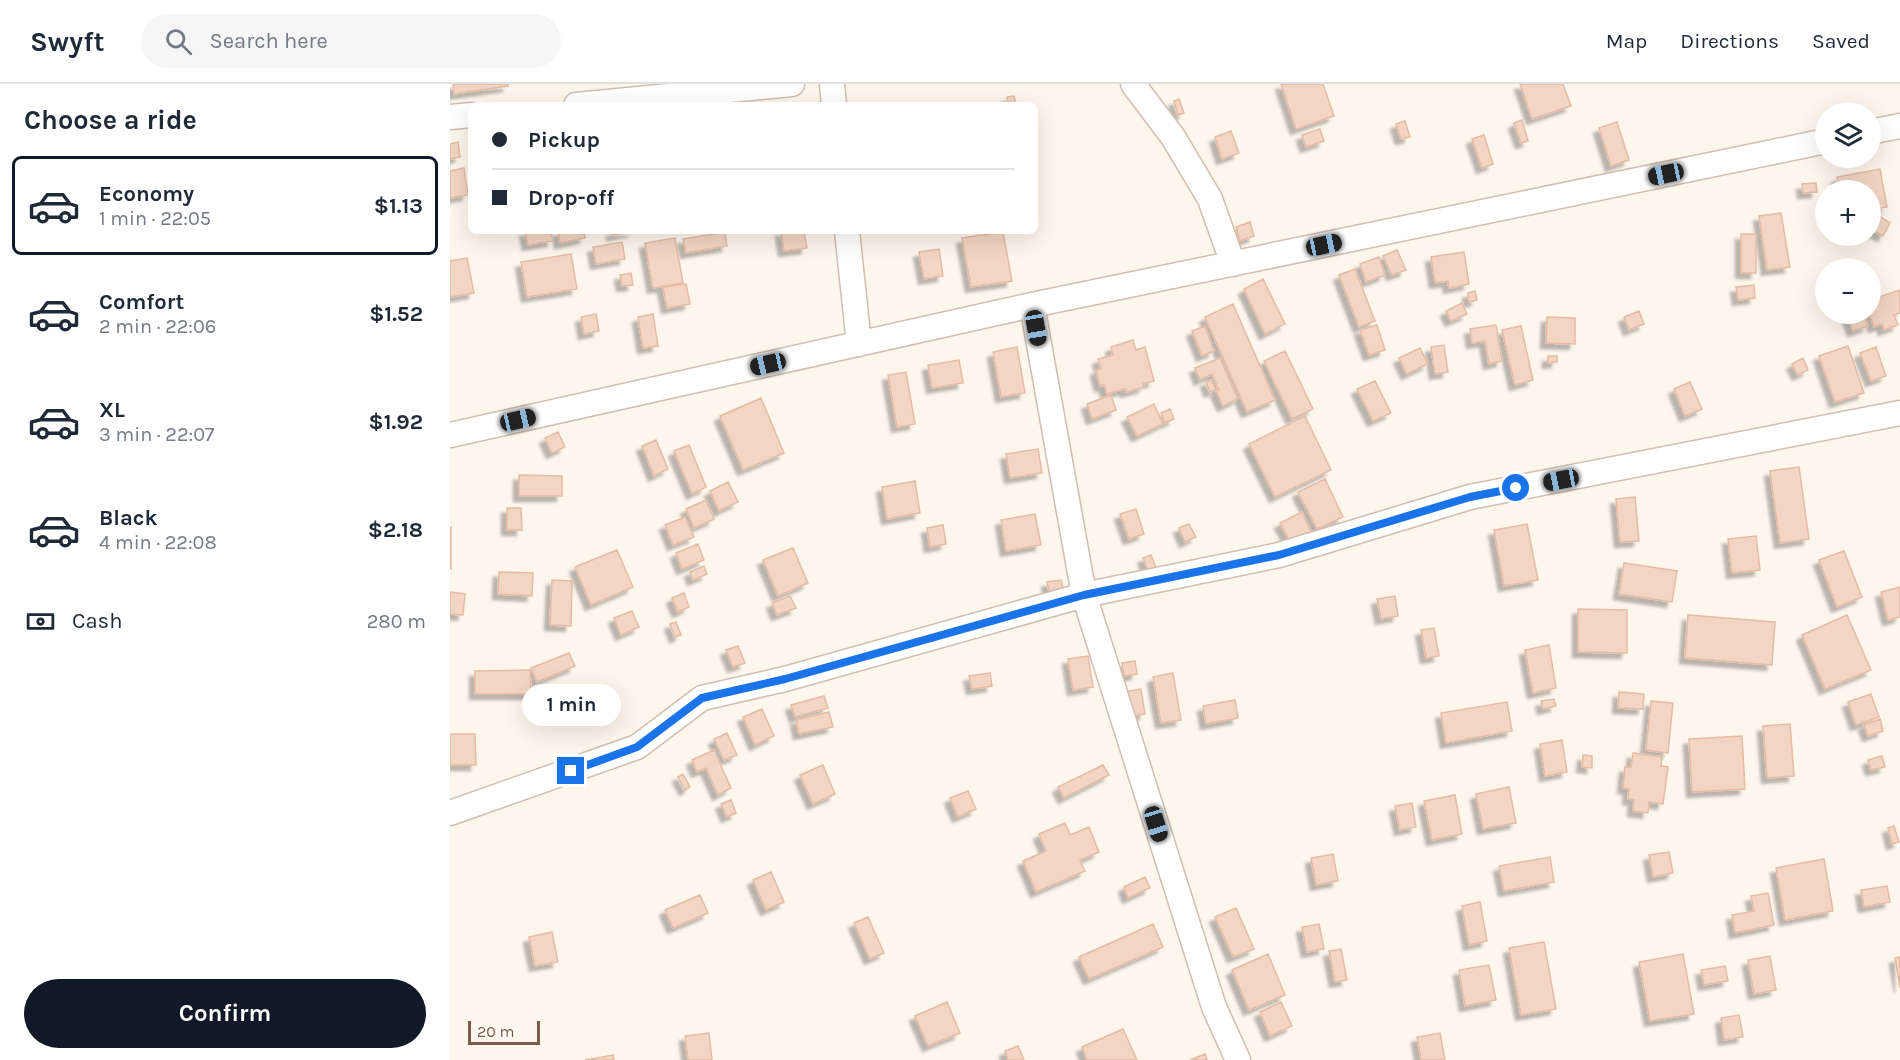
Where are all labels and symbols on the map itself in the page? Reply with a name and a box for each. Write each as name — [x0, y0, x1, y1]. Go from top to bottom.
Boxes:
car — [1647, 161, 1685, 187]
car — [1305, 232, 1343, 258]
car — [1024, 309, 1048, 347]
car — [748, 351, 788, 377]
car — [498, 407, 538, 433]
car — [1542, 468, 1580, 492]
route start — [1502, 474, 1529, 501]
callout: 1 min — [522, 684, 620, 726]
route end — [557, 757, 584, 784]
car — [1142, 804, 1170, 844]
scale bar — [468, 1018, 540, 1046]

